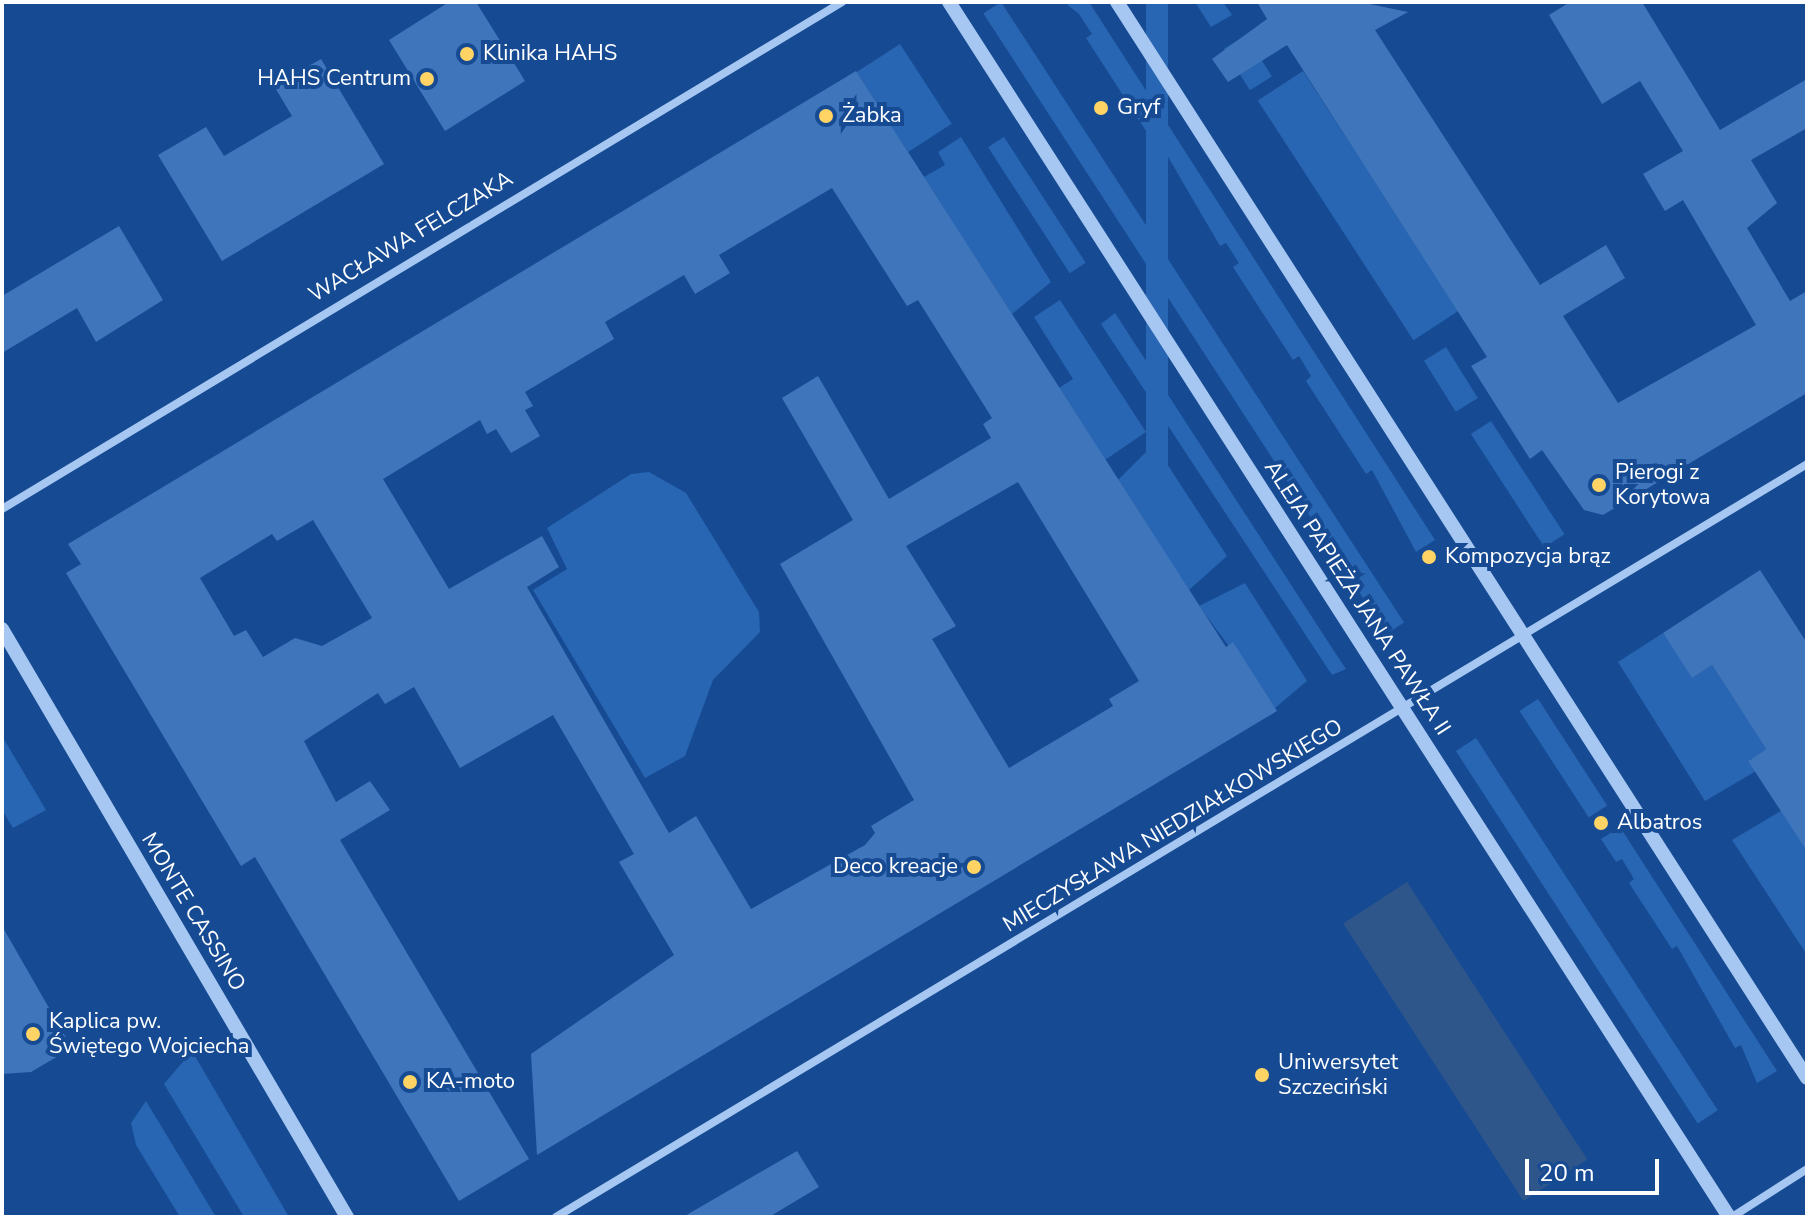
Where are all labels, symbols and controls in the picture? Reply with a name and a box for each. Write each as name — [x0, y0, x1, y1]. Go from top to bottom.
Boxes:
place label: Klinika HAHS — [483, 41, 617, 67]
marker: Klinika HAHS — [458, 45, 476, 63]
place label: HAHS Centrum — [257, 66, 411, 92]
marker: HAHS Centrum — [418, 70, 436, 88]
place label: Gryf — [1117, 95, 1160, 121]
marker: Gryf — [1092, 99, 1110, 117]
place label: Żabka — [842, 103, 902, 129]
marker: Żabka — [817, 107, 835, 125]
street label: WACŁAWA FELCZAKA — [304, 166, 518, 308]
street label: ALEJA PAPIEŻA JANA PAWŁA II — [1258, 456, 1456, 740]
place label: Pierogi z Korytowa — [1615, 459, 1710, 510]
marker: Pierogi z Korytowa — [1590, 476, 1608, 494]
place label: Kompozycja brąz — [1445, 544, 1611, 570]
marker: Kompozycja brąz — [1420, 548, 1438, 566]
street label: MIECZYSŁAWA NIEDZIAŁKOWSKIEGO — [998, 714, 1348, 938]
place label: Albatros — [1617, 810, 1702, 836]
marker: Albatros — [1592, 814, 1610, 832]
street label: MONTE CASSINO — [135, 828, 251, 996]
place label: Deco kreacje — [833, 854, 958, 880]
marker: Deco kreacje — [965, 858, 983, 876]
place label: Kaplica pw. Świętego Wojciecha — [49, 1008, 249, 1060]
marker: Kaplica pw. Świętego Wojciecha — [24, 1025, 42, 1043]
place label: Uniwersytet Szczeciński — [1278, 1049, 1398, 1100]
marker: Uniwersytet Szczeciński — [1253, 1066, 1271, 1084]
place label: KA-moto — [426, 1069, 515, 1095]
marker: KA-moto — [401, 1073, 419, 1091]
scale bar — [1529, 1143, 1663, 1193]
text: 20 m — [1539, 1157, 1595, 1189]

